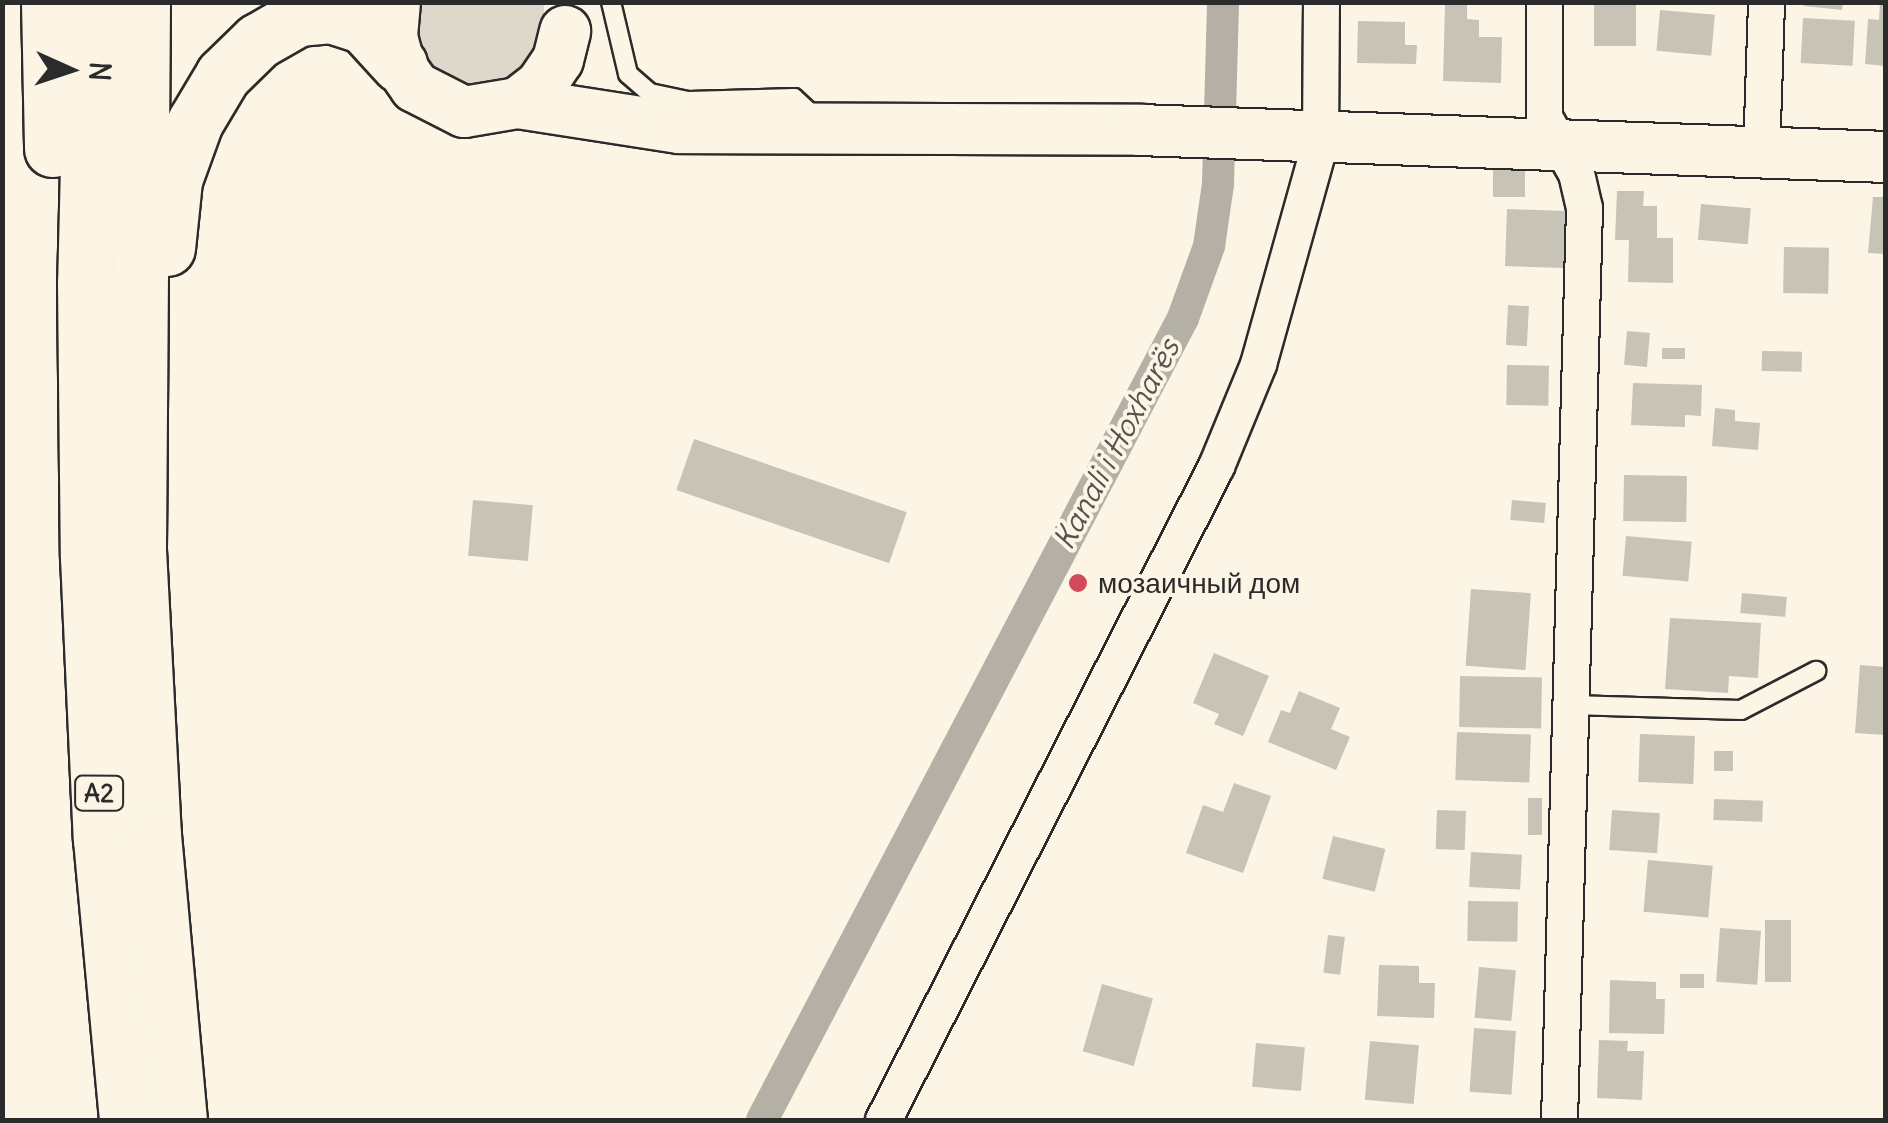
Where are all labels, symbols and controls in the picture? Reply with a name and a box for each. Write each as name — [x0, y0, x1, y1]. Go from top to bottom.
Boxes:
north arrow — [20, 20, 120, 120]
text: N — [81, 61, 118, 82]
water label: Kanali i Hoxharës — [1045, 333, 1187, 555]
place label: мозаичный дом — [1098, 566, 1300, 600]
marker: мозаичный дом — [1067, 572, 1089, 594]
road number: A2 — [74, 773, 124, 813]

